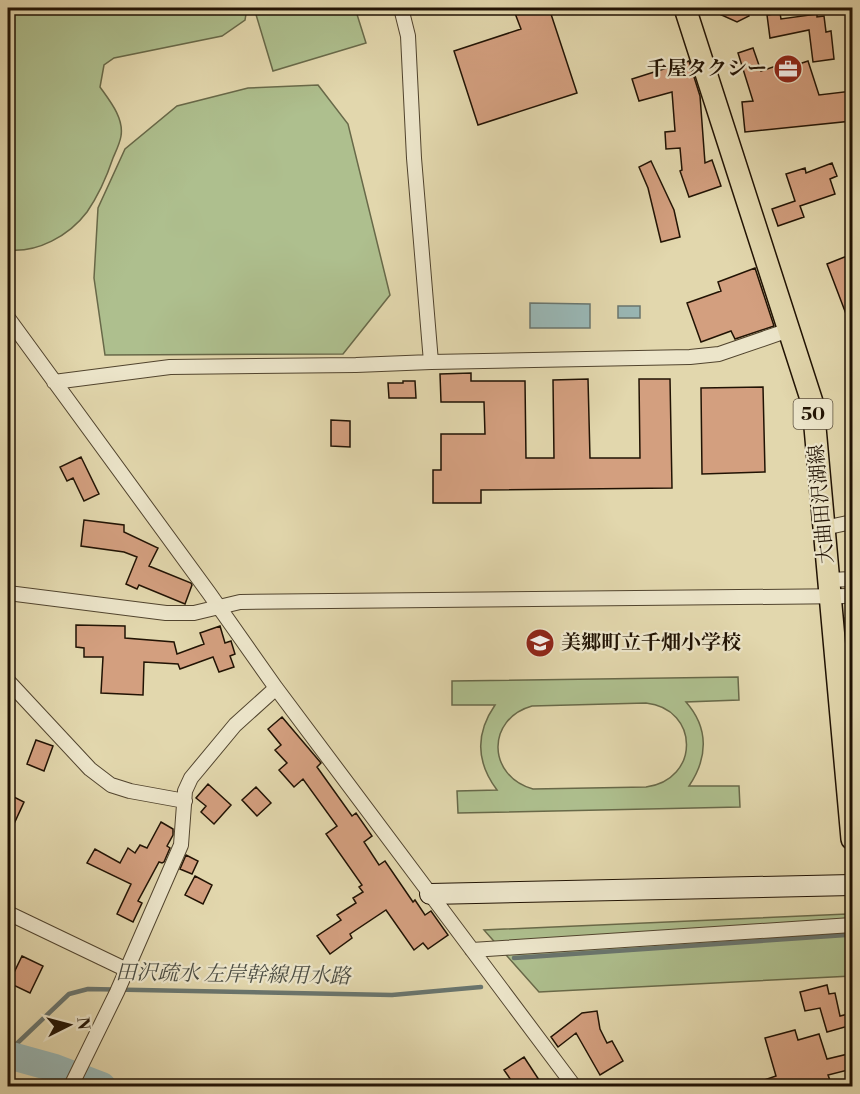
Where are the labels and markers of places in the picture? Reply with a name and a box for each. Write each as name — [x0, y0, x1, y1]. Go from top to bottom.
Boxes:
office icon: 千屋タクシー — [772, 53, 804, 85]
place label: 千屋タクシー — [647, 57, 767, 82]
school or university icon: 美郷町立千畑小学校 — [524, 627, 556, 659]
place label: 美郷町立千畑小学校 — [561, 631, 741, 656]

